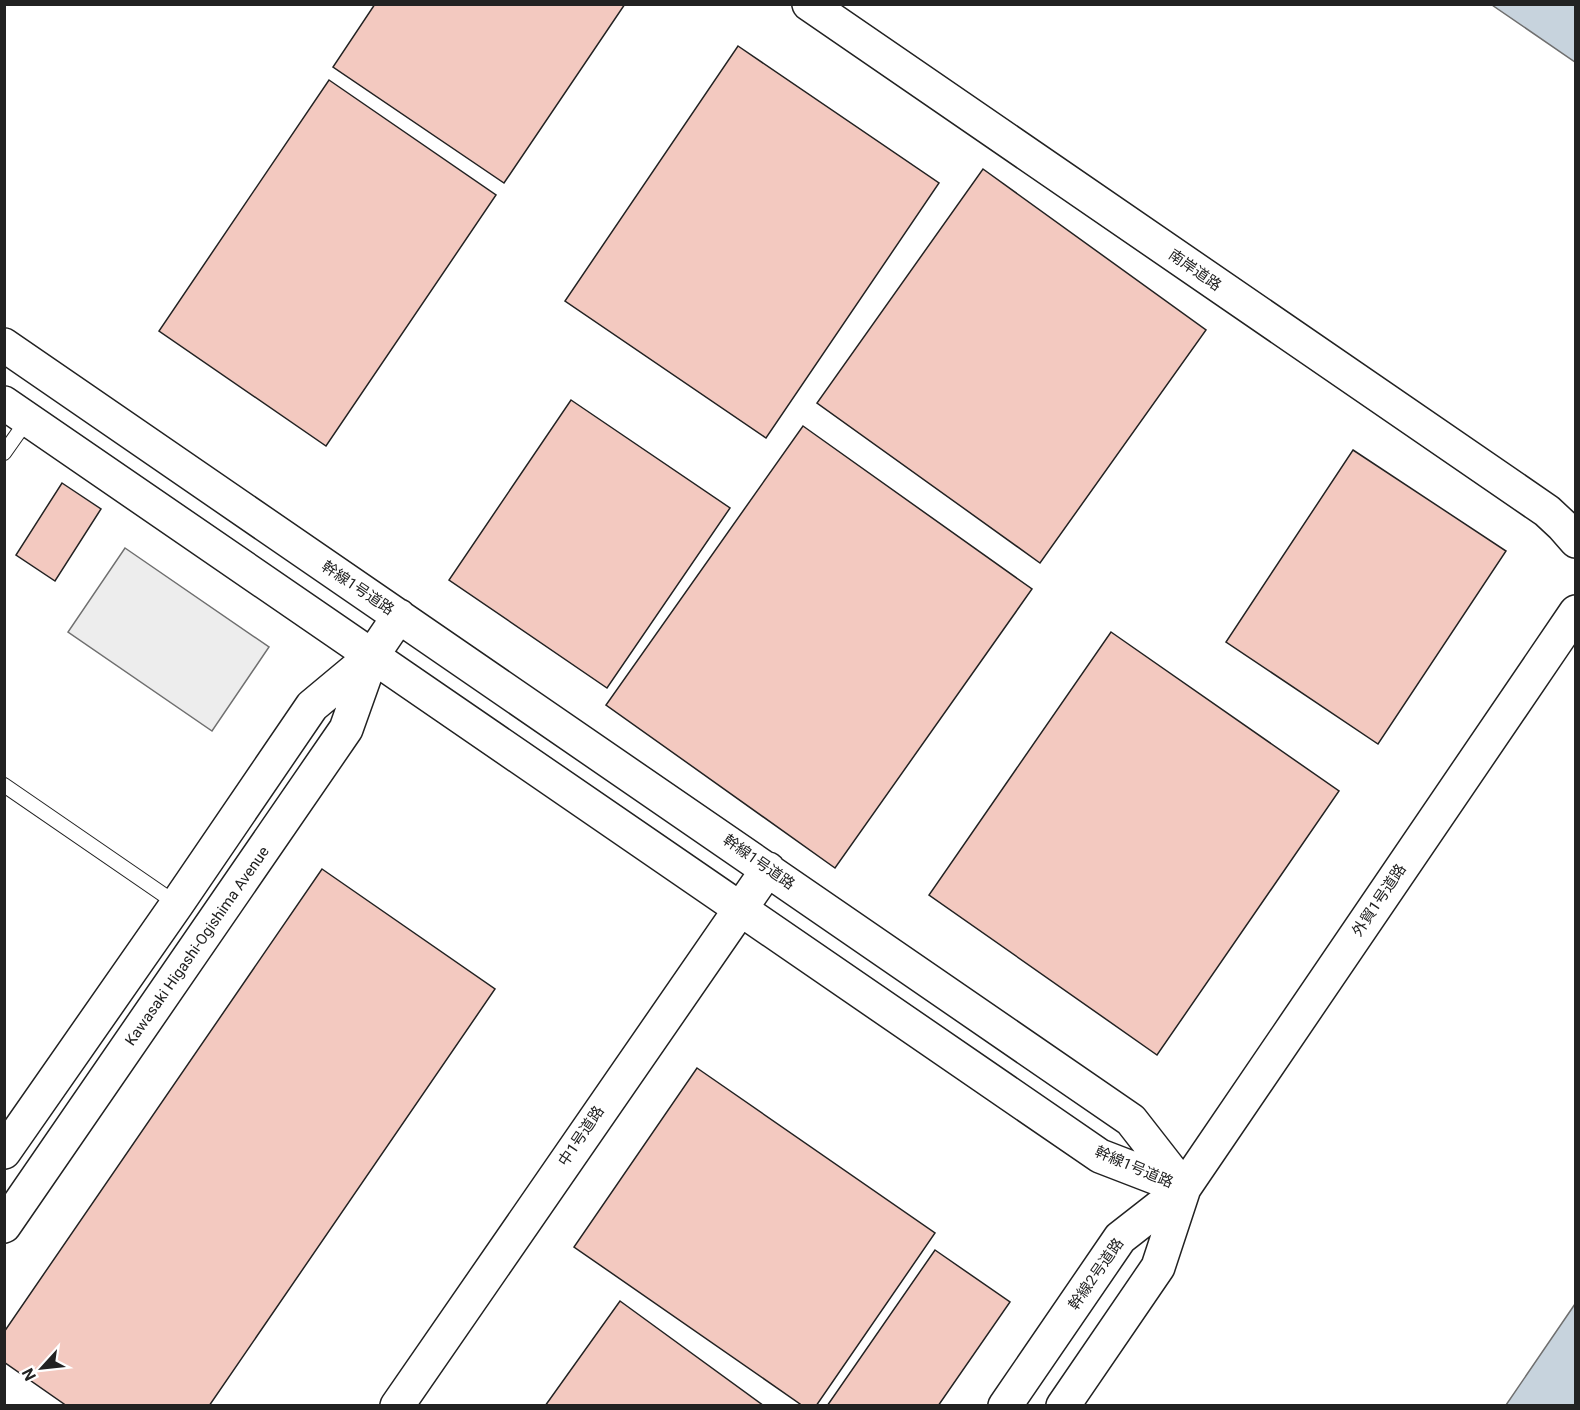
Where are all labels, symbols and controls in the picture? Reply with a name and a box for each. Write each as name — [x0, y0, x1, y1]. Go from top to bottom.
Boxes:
street label: 南岸道路 — [1165, 245, 1225, 295]
street label: 幹線1号道路 — [318, 557, 398, 619]
street label: 幹線1号道路 — [720, 831, 798, 893]
street label: Kawasaki Higashi-Ogishima Avenue — [121, 843, 273, 1049]
street label: 外貿1号道路 — [1348, 860, 1410, 940]
street label: 中1号道路 — [554, 1103, 608, 1169]
street label: 幹線1号道路 — [1092, 1142, 1176, 1192]
street label: 幹線2号道路 — [1065, 1235, 1127, 1313]
north arrow — [12, 1338, 72, 1398]
text: N — [18, 1365, 40, 1384]

